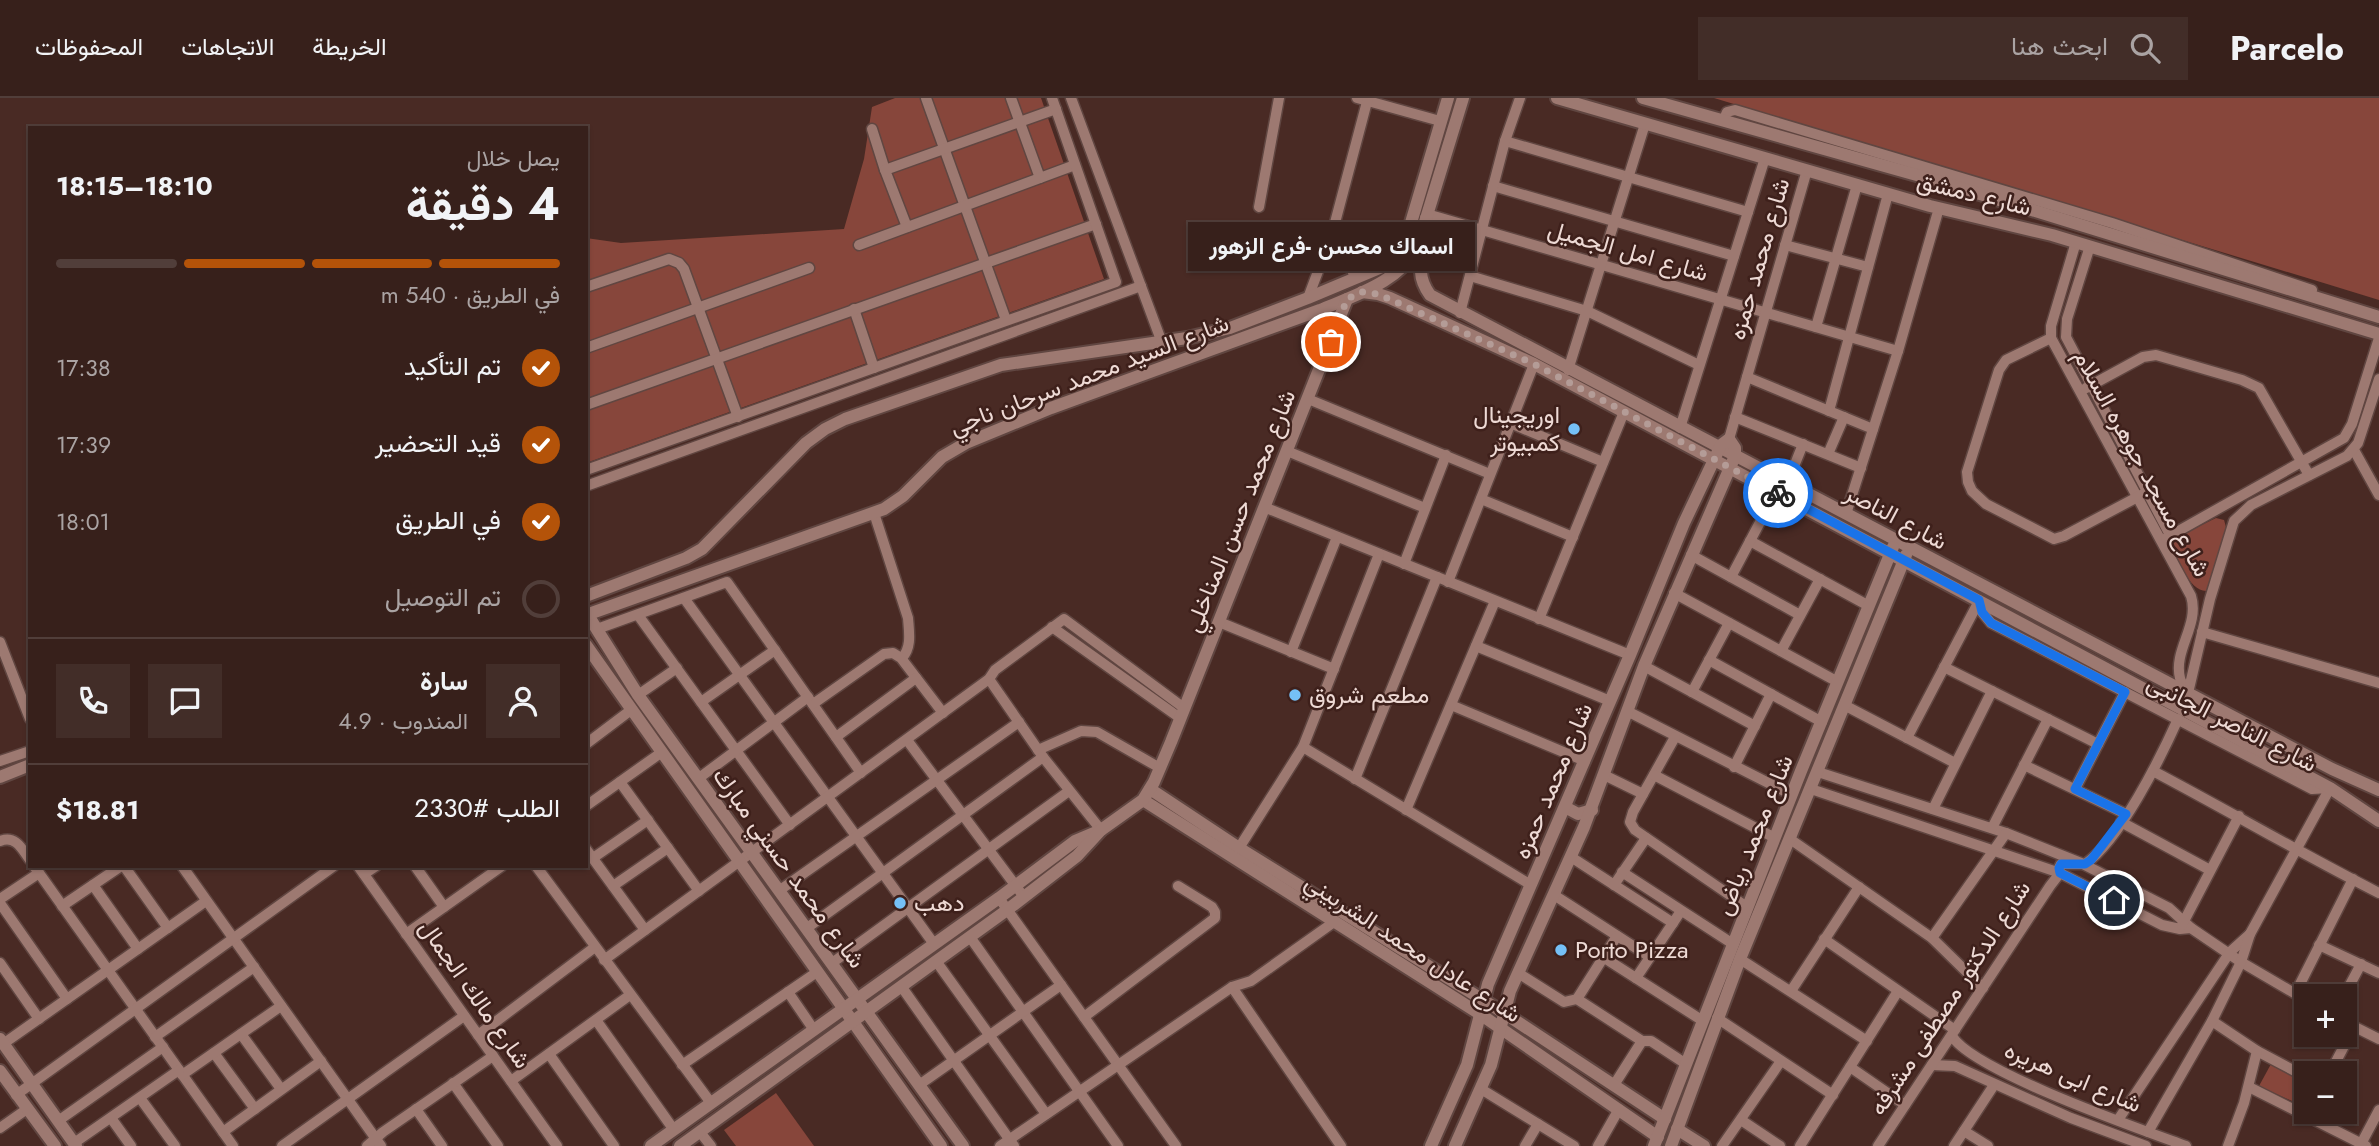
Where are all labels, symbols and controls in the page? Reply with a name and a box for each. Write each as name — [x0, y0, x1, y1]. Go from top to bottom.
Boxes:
search box — [1698, 17, 2188, 80]
text: Parcelo — [2230, 25, 2344, 72]
text: ابحث هنا — [2011, 27, 2108, 65]
text: المحفوظات — [35, 29, 143, 64]
text: الاتجاهات — [181, 29, 274, 64]
text: الخريطة — [312, 29, 387, 64]
icon: search — [2126, 29, 2164, 67]
text: يصل خلال — [467, 141, 560, 175]
street label: شارع دمشق — [1913, 162, 2035, 225]
text: 18:10–18:15 — [56, 167, 213, 205]
text: 4 دقيقة — [406, 171, 560, 237]
street label: شارع محمد حمزه — [1719, 174, 1798, 344]
street label: شارع امل الجميل — [1544, 211, 1712, 290]
callout: اسماك محسن -فرع الزهور — [1188, 223, 1474, 272]
text: اسماك محسن -فرع الزهور — [1209, 229, 1454, 263]
text: في الطريق · 540 m — [381, 278, 560, 312]
street label: شارع السيد محمد سرحان ناجي — [944, 305, 1234, 446]
pin — [1301, 312, 1361, 372]
icon: bag — [1312, 323, 1350, 361]
street label: شارع مسجد جوهره السلام — [2065, 343, 2220, 583]
text: تم التأكيد — [404, 347, 501, 385]
icon: check — [522, 349, 560, 387]
text: 17:38 — [56, 351, 110, 385]
street label: شارع محمد حسن المناخلي — [1175, 384, 1306, 638]
place label: اوريجينال كمبيوتر — [1473, 397, 1560, 460]
marker: اوريجينال كمبيوتر — [1566, 421, 1582, 437]
text: قيد التحضير — [375, 424, 501, 462]
icon: check — [522, 426, 560, 464]
text: 17:39 — [56, 428, 111, 462]
courier — [1743, 458, 1813, 528]
icon: bike — [1759, 474, 1797, 512]
street label: شارع الناصر — [1838, 474, 1954, 558]
text: في الطريق — [395, 501, 501, 539]
icon: check — [522, 503, 560, 541]
text: 18:01 — [56, 505, 110, 539]
text: تم التوصيل — [385, 578, 501, 616]
text: سارة — [420, 662, 468, 700]
button: phone — [56, 664, 130, 738]
button: chat — [148, 664, 222, 738]
button: person — [486, 664, 560, 738]
street label: شارع الناصر الجانبى — [2141, 665, 2323, 781]
place label: مطعم شروق — [1309, 677, 1429, 712]
marker: مطعم شروق — [1287, 687, 1303, 703]
street label: شارع محمد حمزه — [1504, 697, 1601, 864]
text: المندوب · 4.9 — [338, 704, 468, 738]
street label: شارع محمد رياض — [1705, 749, 1802, 920]
street label: شارع محمد حسني مبارك — [703, 760, 874, 977]
text: الطلب #2330 — [414, 789, 560, 827]
text: $18.81 — [56, 791, 139, 829]
street label: شارع عادل محمد الشربيني — [1297, 864, 1529, 1033]
pin — [2084, 870, 2144, 930]
street label: شارع الدكتور مصطفى مشرفه — [1860, 873, 2039, 1122]
icon: home — [2095, 881, 2133, 919]
place label: دهب — [914, 885, 964, 920]
marker: دهب — [892, 895, 908, 911]
street label: شارع مالك الجمال — [411, 912, 540, 1075]
place label: Porto Pizza — [1575, 932, 1689, 967]
marker: Porto Pizza — [1553, 942, 1569, 958]
map controls — [2294, 984, 2357, 1124]
button: + — [2294, 984, 2357, 1047]
street label: شارع ابى هريره — [1999, 1032, 2147, 1121]
button: − — [2294, 1061, 2357, 1124]

